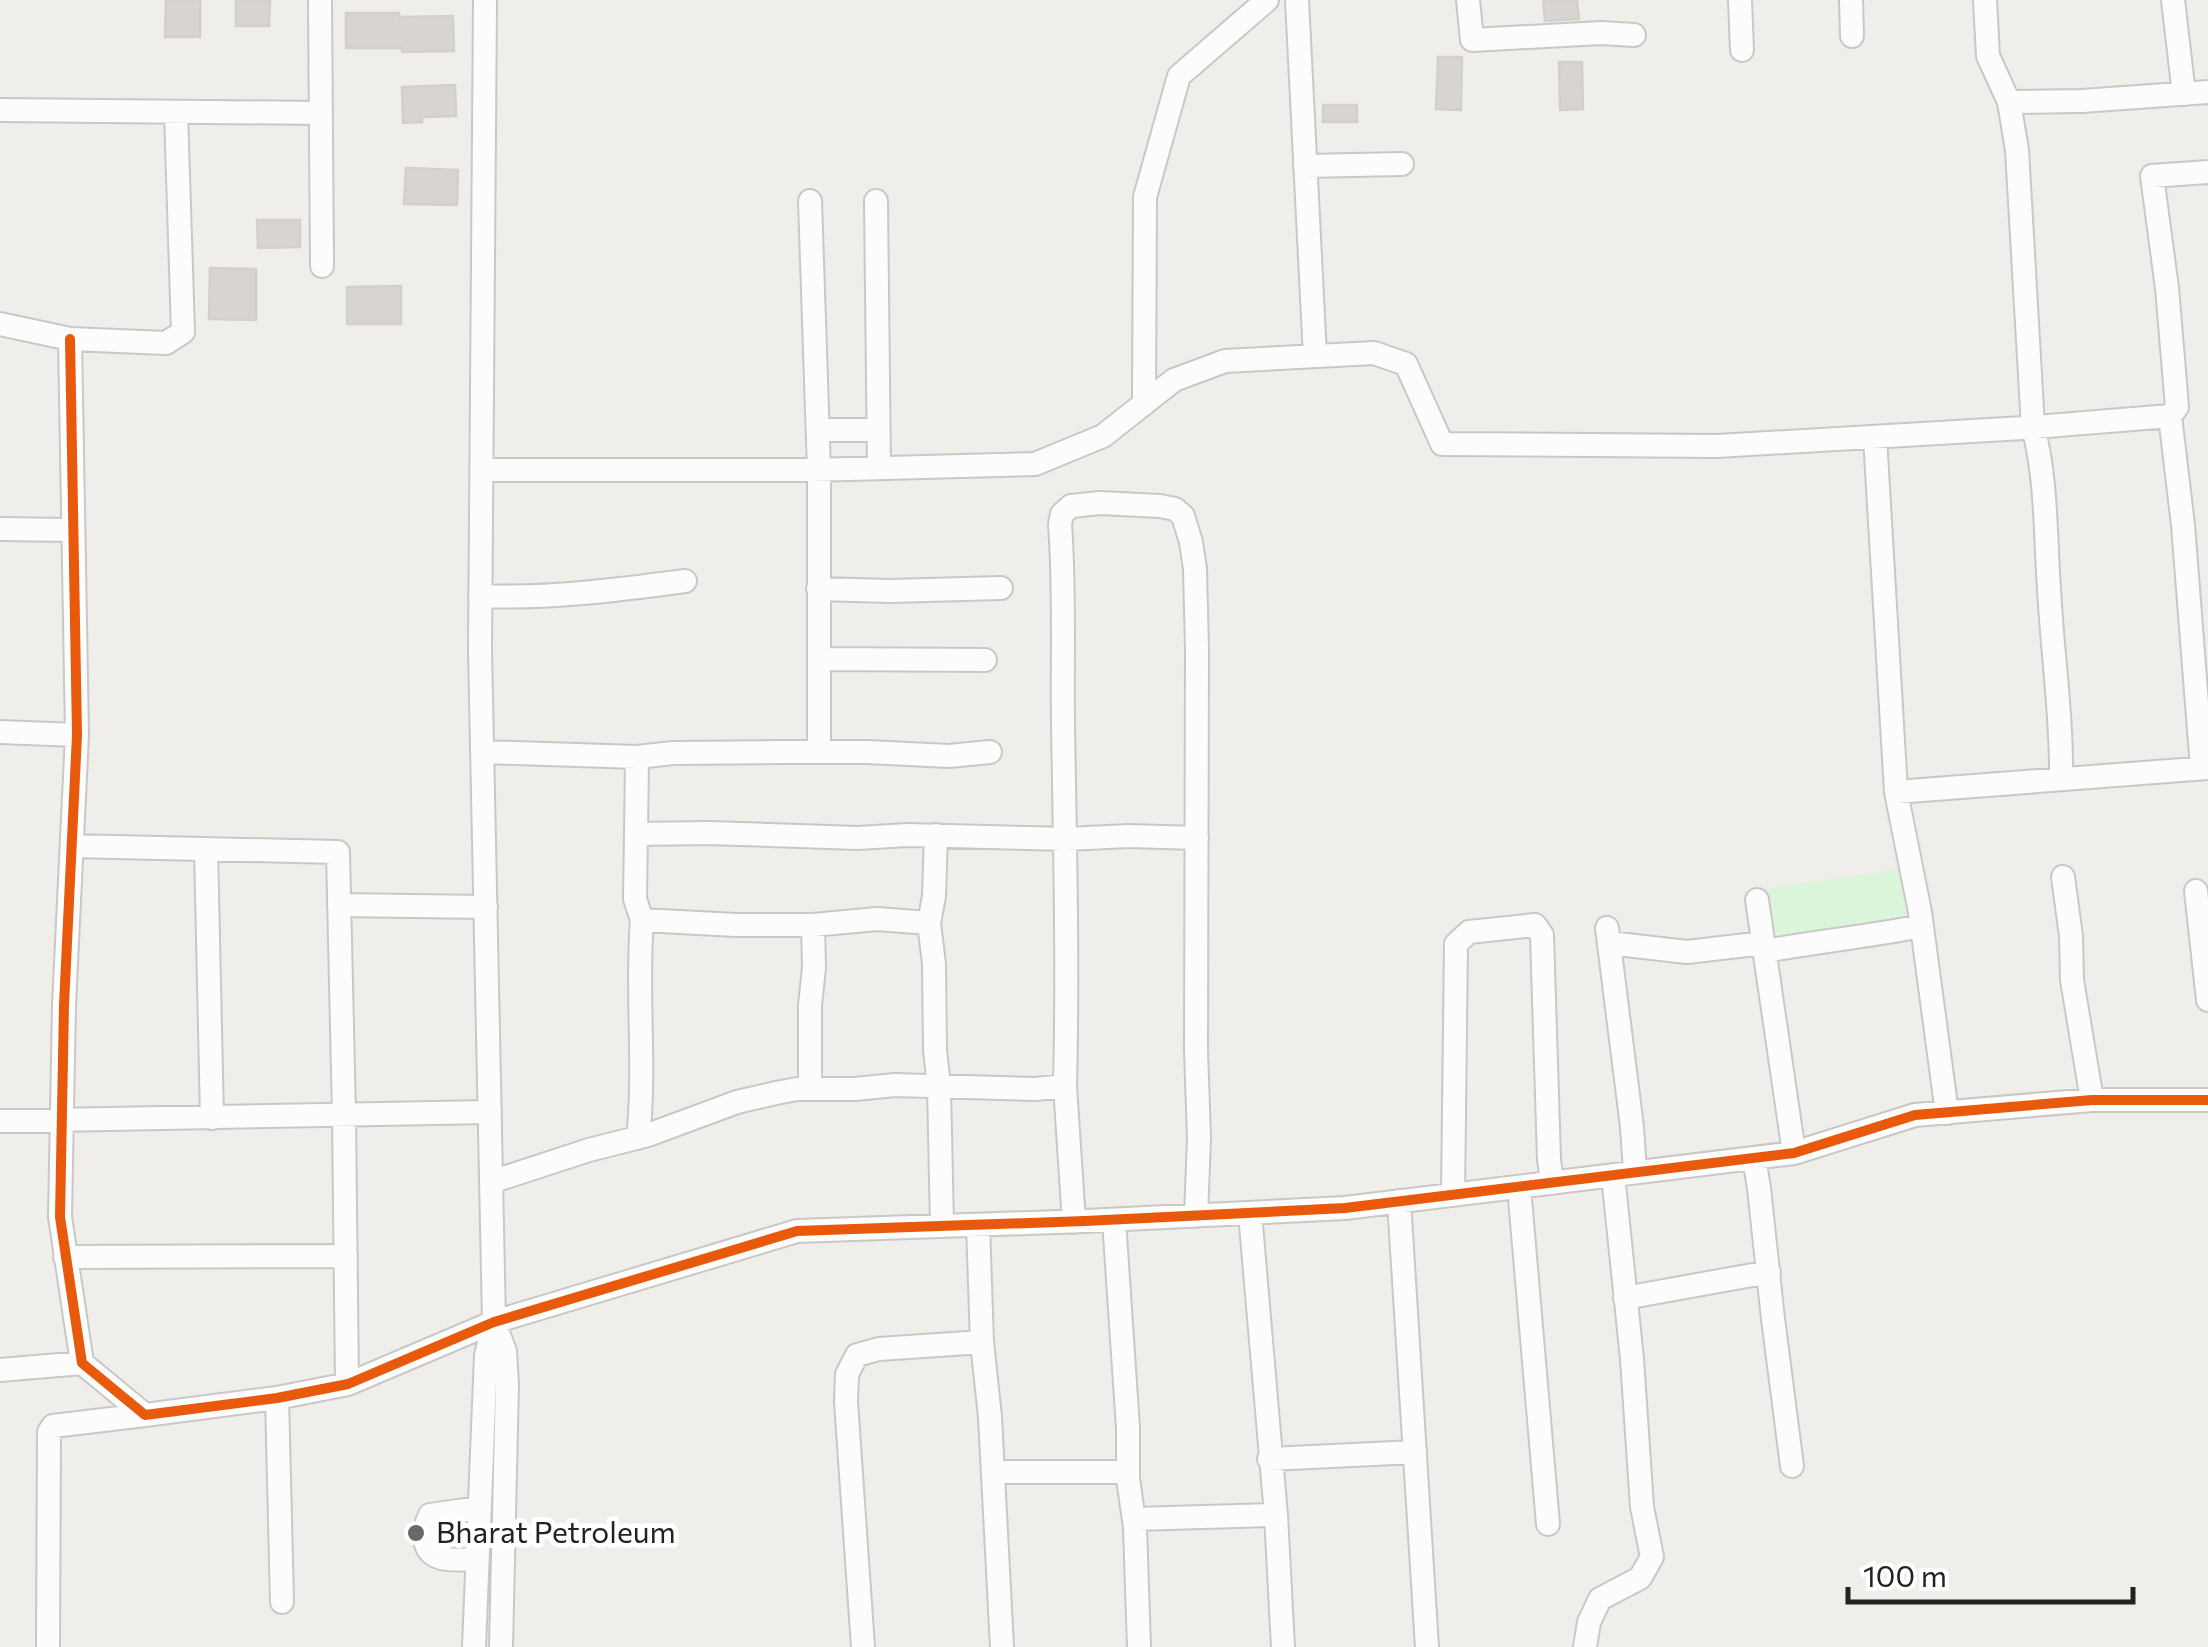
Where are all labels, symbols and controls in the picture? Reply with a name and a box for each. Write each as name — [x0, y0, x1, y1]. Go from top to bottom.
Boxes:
place label: Bharat Petroleum — [436, 1512, 676, 1549]
marker: Bharat Petroleum — [405, 1522, 427, 1544]
scale bar — [1848, 1542, 2133, 1604]
text: 100 m — [1863, 1556, 1947, 1593]

